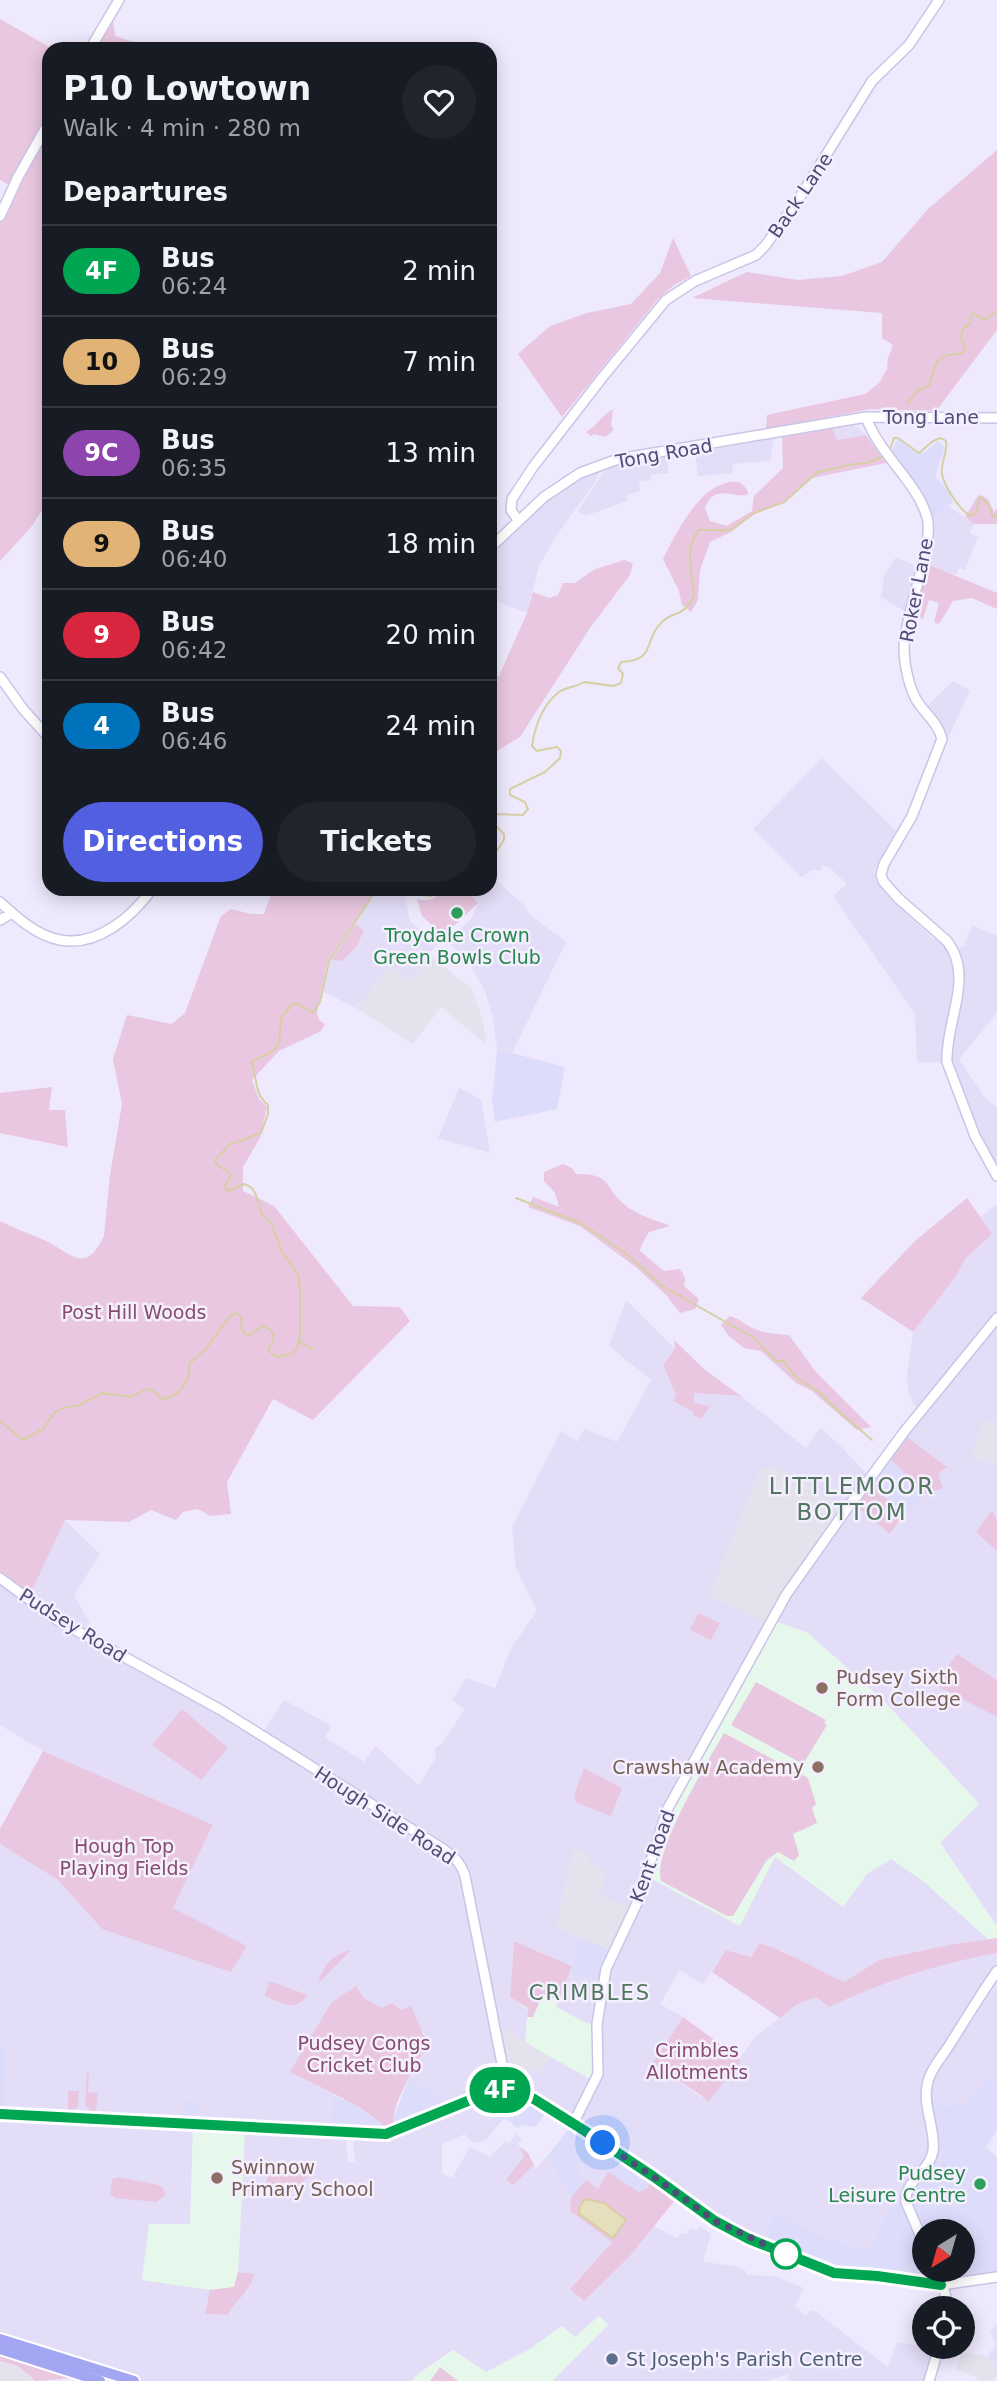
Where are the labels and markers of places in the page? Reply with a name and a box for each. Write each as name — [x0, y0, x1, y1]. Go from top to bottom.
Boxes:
marker: Troydale Crown Green Bowls Club — [449, 905, 465, 921]
place label: Troydale Crown Green Bowls Club — [373, 924, 541, 968]
place label: Pudsey Sixth Form College — [836, 1666, 961, 1710]
marker: Pudsey Sixth Form College — [814, 1680, 830, 1696]
place label: Crawshaw Academy — [612, 1756, 804, 1778]
marker: Crawshaw Academy — [810, 1759, 826, 1775]
place label: Swinnow Primary School — [231, 2156, 374, 2200]
place label: Pudsey Leisure Centre — [828, 2162, 966, 2206]
marker: Swinnow Primary School — [209, 2170, 225, 2186]
marker: Pudsey Leisure Centre — [972, 2176, 988, 2192]
unlabelled marker — [771, 2239, 801, 2269]
place label: St Joseph's Parish Centre — [626, 2348, 862, 2370]
marker: St Joseph's Parish Centre — [604, 2351, 620, 2367]

